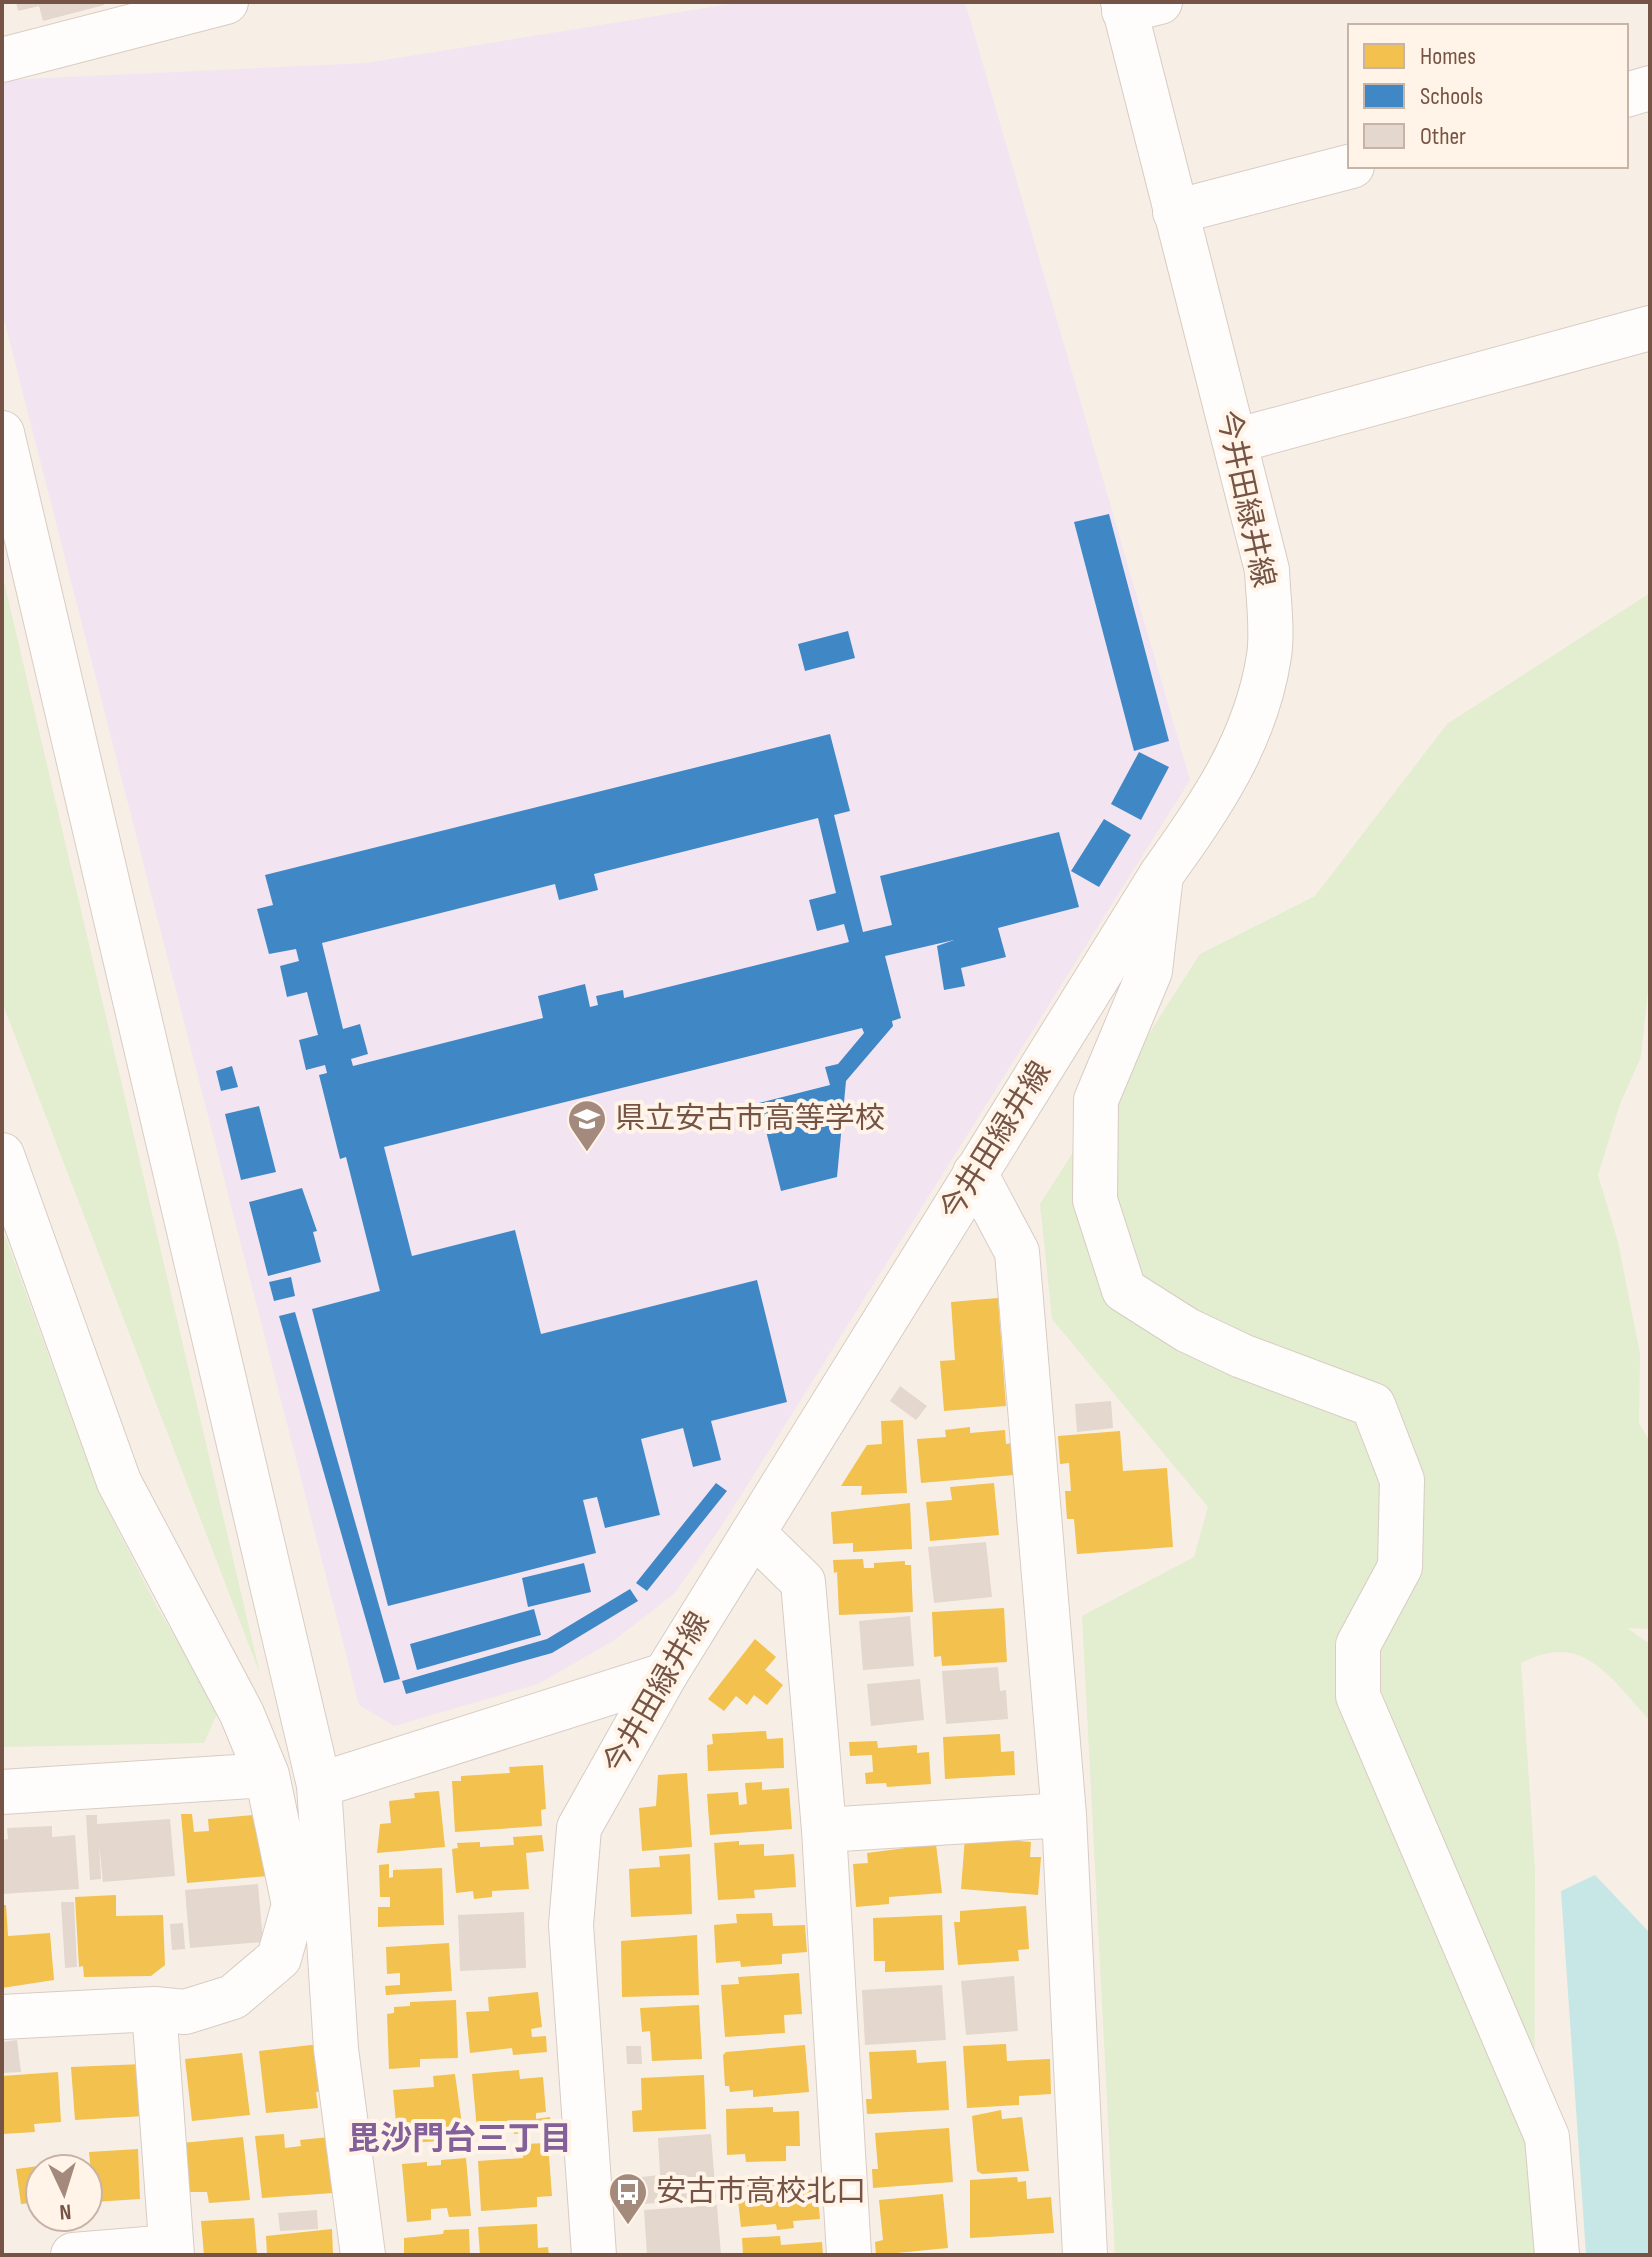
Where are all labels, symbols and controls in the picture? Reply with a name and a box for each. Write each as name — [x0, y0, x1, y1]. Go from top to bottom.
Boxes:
legend — [1348, 24, 1628, 168]
text: Homes — [1420, 42, 1476, 71]
text: Schools — [1420, 82, 1483, 111]
text: Other — [1420, 122, 1466, 151]
street label: 今井田緑井線 — [1209, 407, 1281, 591]
street label: 今井田緑井線 — [933, 1055, 1059, 1227]
school or university icon: 県立安古市高等学校 — [566, 1098, 608, 1153]
place label: 県立安古市高等学校 — [615, 1101, 885, 1137]
street label: 今井田緑井線 — [596, 1606, 718, 1780]
district label: 毘沙門台三丁目 — [348, 2120, 572, 2159]
north arrow — [24, 2153, 104, 2233]
bus stop icon: 安古市高校北口 — [607, 2171, 649, 2226]
place label: 安古市高校北口 — [656, 2174, 866, 2210]
text: N — [58, 2198, 72, 2225]

